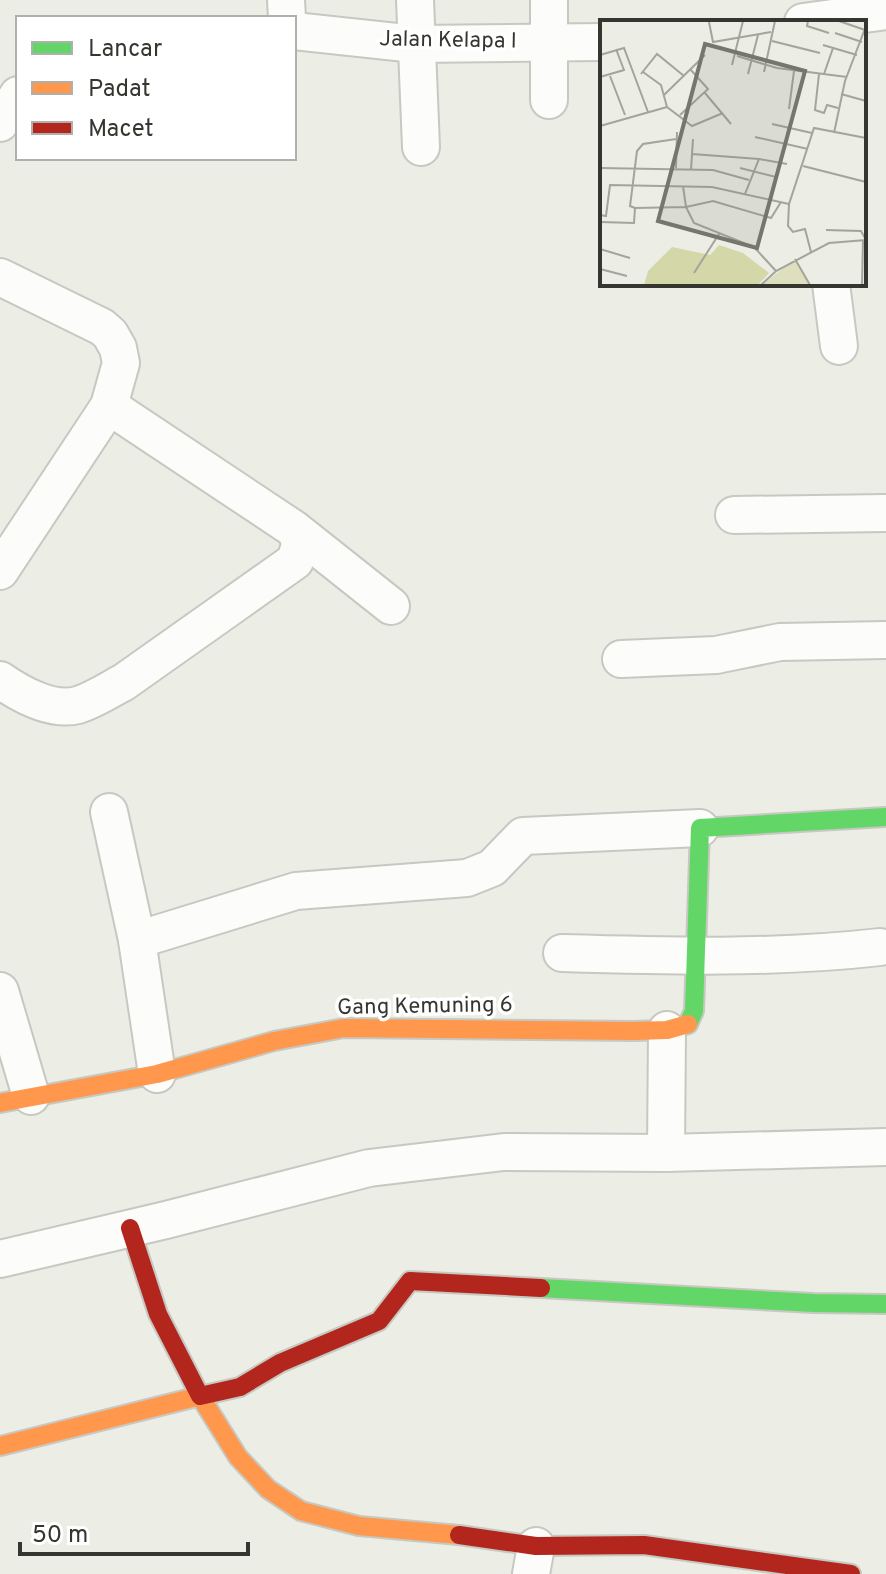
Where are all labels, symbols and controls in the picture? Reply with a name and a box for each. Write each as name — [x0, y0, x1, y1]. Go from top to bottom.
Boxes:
legend — [16, 16, 296, 160]
inset map — [600, 20, 866, 286]
street label: Jalan Kelapa I — [379, 26, 517, 56]
text: Lancar — [88, 35, 162, 65]
text: Padat — [88, 75, 150, 105]
text: Macet — [88, 115, 154, 145]
street label: Gang Kemuning 6 — [337, 992, 513, 1022]
scale bar — [20, 1506, 248, 1556]
text: 50 m — [32, 1521, 88, 1551]

